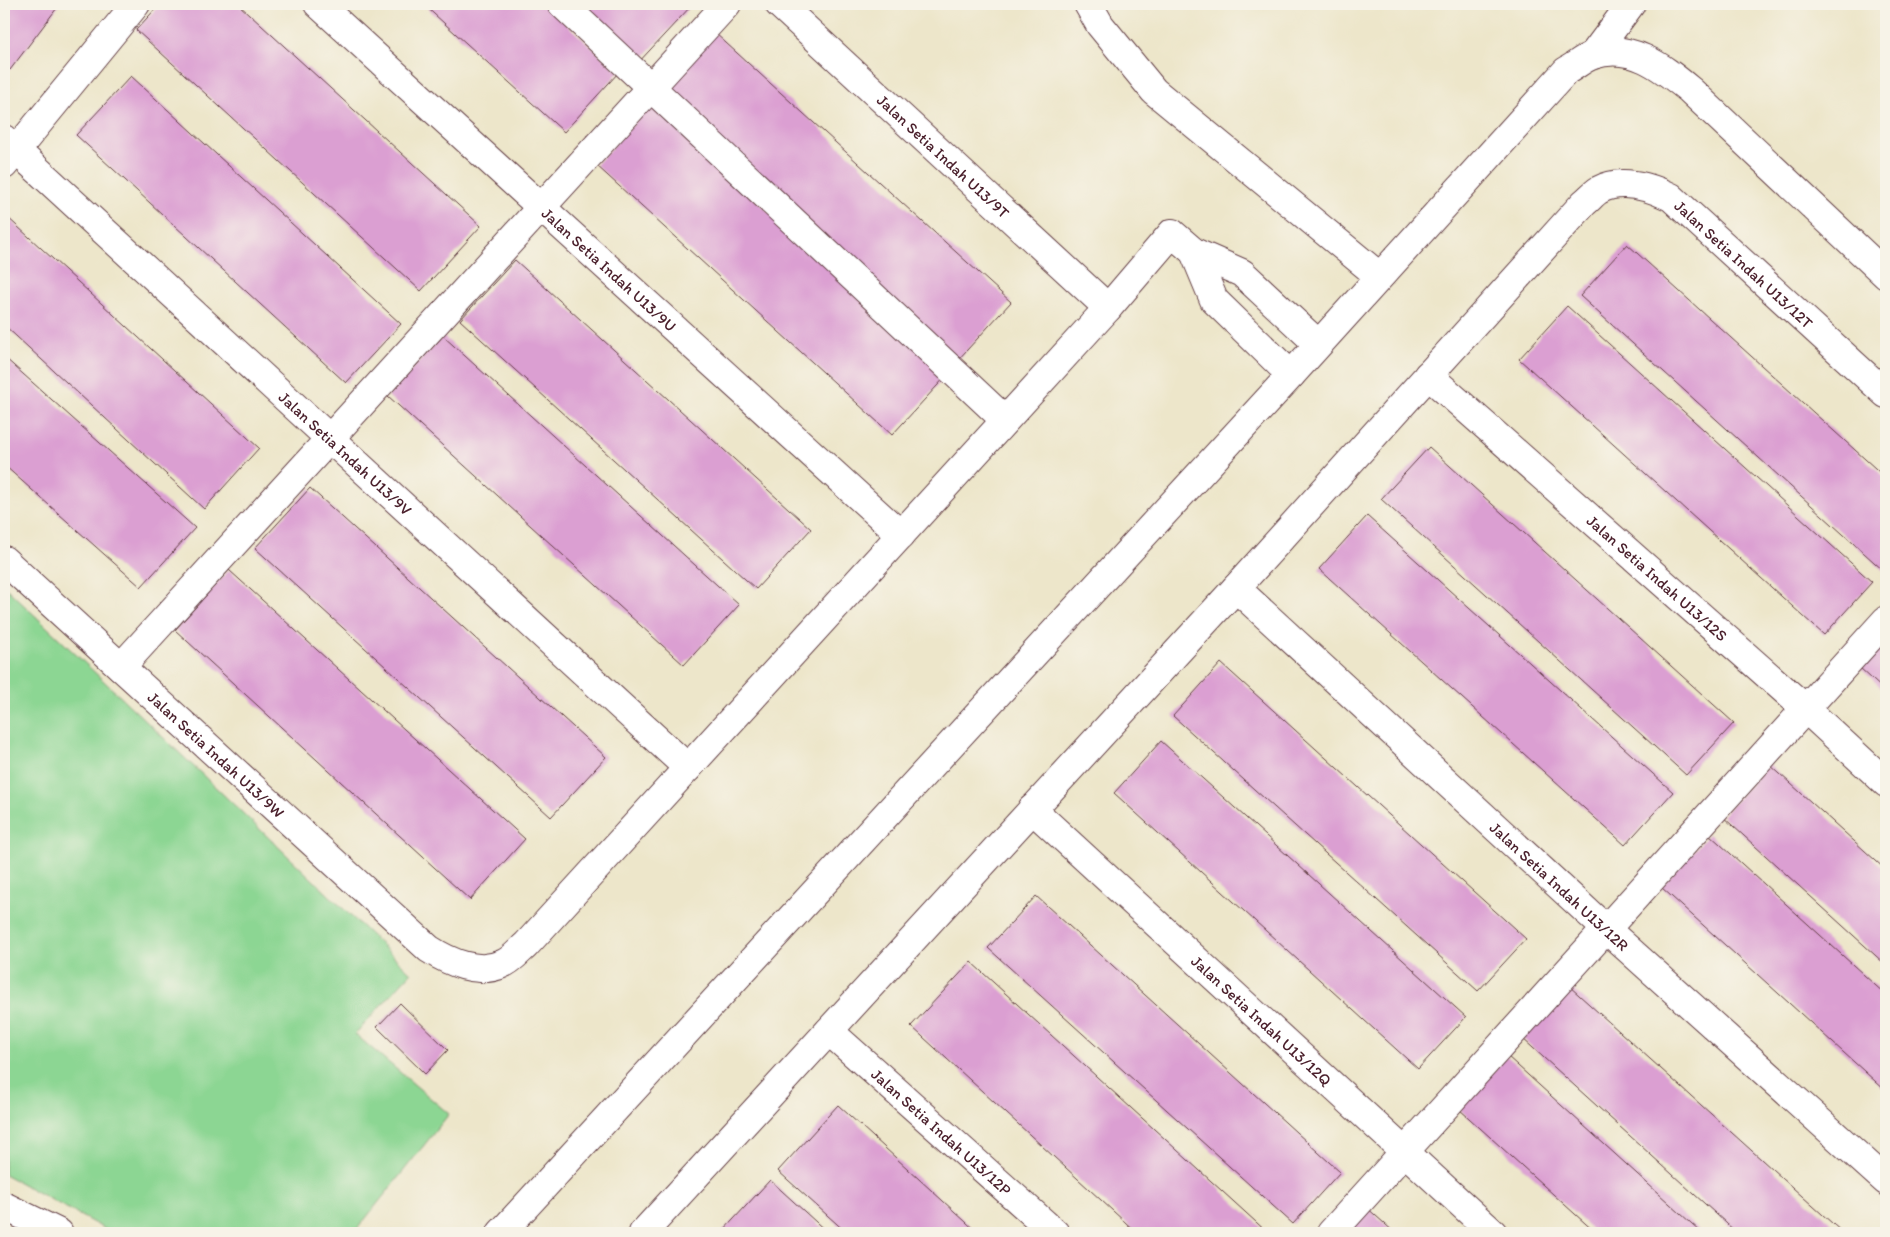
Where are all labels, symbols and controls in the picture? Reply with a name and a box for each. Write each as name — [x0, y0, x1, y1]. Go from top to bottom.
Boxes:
street label: Jalan Setia Indah U13/9T — [873, 90, 1014, 222]
street label: Jalan Setia Indah U13/12T — [1671, 196, 1817, 332]
street label: Jalan Setia Indah U13/9U — [538, 203, 680, 335]
street label: Jalan Setia Indah U13/9V — [275, 387, 416, 519]
street label: Jalan Setia Indah U13/12S — [1583, 511, 1731, 645]
street label: Jalan Setia Indah U13/9W — [144, 687, 289, 822]
street label: Jalan Setia Indah U13/12R — [1486, 818, 1633, 955]
street label: Jalan Setia Indah U13/12Q — [1188, 951, 1336, 1090]
street label: Jalan Setia Indah U13/12P — [868, 1064, 1015, 1199]

